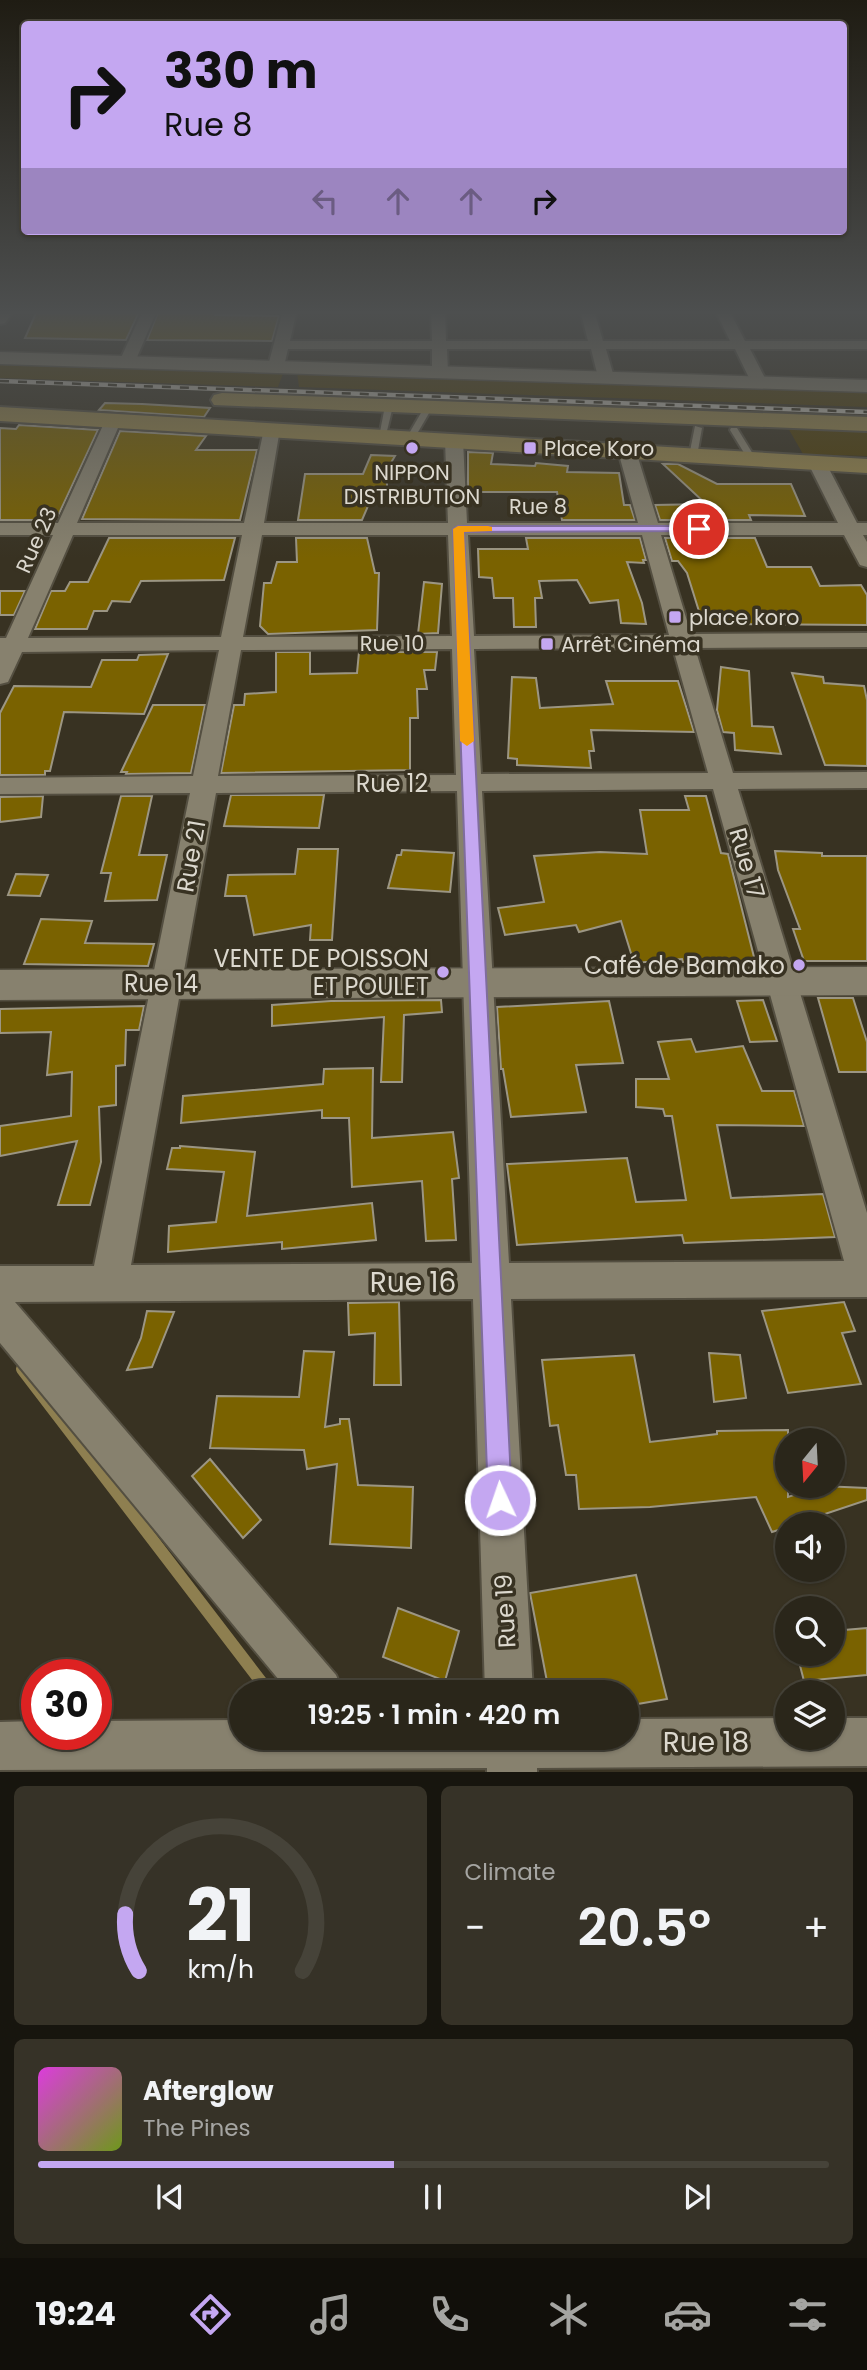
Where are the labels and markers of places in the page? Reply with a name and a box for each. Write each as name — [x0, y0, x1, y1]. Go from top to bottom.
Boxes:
place label: Place Koro — [544, 434, 654, 463]
marker: NIPPON DISTRIBUTION — [404, 440, 420, 456]
marker: Place Koro — [522, 440, 538, 456]
place label: NIPPON DISTRIBUTION — [344, 458, 480, 511]
pin — [669, 499, 729, 559]
place label: place koro — [689, 603, 799, 632]
marker: place koro — [667, 609, 683, 625]
place label: Arrêt Cinéma — [561, 630, 701, 659]
marker: Arrêt Cinéma — [539, 636, 555, 652]
place label: VENTE DE POISSON ET POULET — [214, 942, 429, 1003]
place label: Café de Bamako — [584, 949, 785, 982]
marker: Café de Bamako — [791, 957, 807, 973]
marker: VENTE DE POISSON ET POULET — [435, 964, 451, 980]

